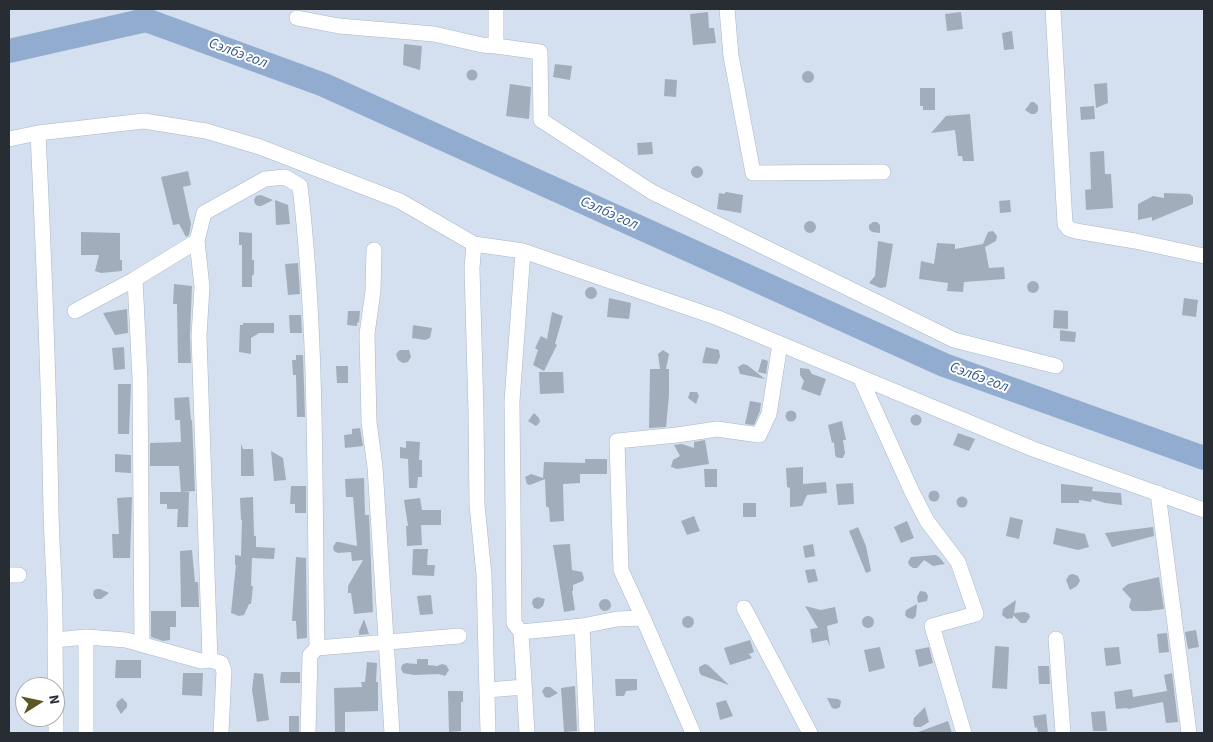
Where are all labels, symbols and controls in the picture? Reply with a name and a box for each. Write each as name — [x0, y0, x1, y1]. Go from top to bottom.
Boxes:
water label: Сэлбэ гол — [206, 35, 270, 73]
water label: Сэлбэ гол — [577, 193, 641, 235]
water label: Сэлбэ гол — [947, 359, 1011, 397]
north arrow — [15, 677, 65, 727]
text: N — [43, 693, 64, 706]

